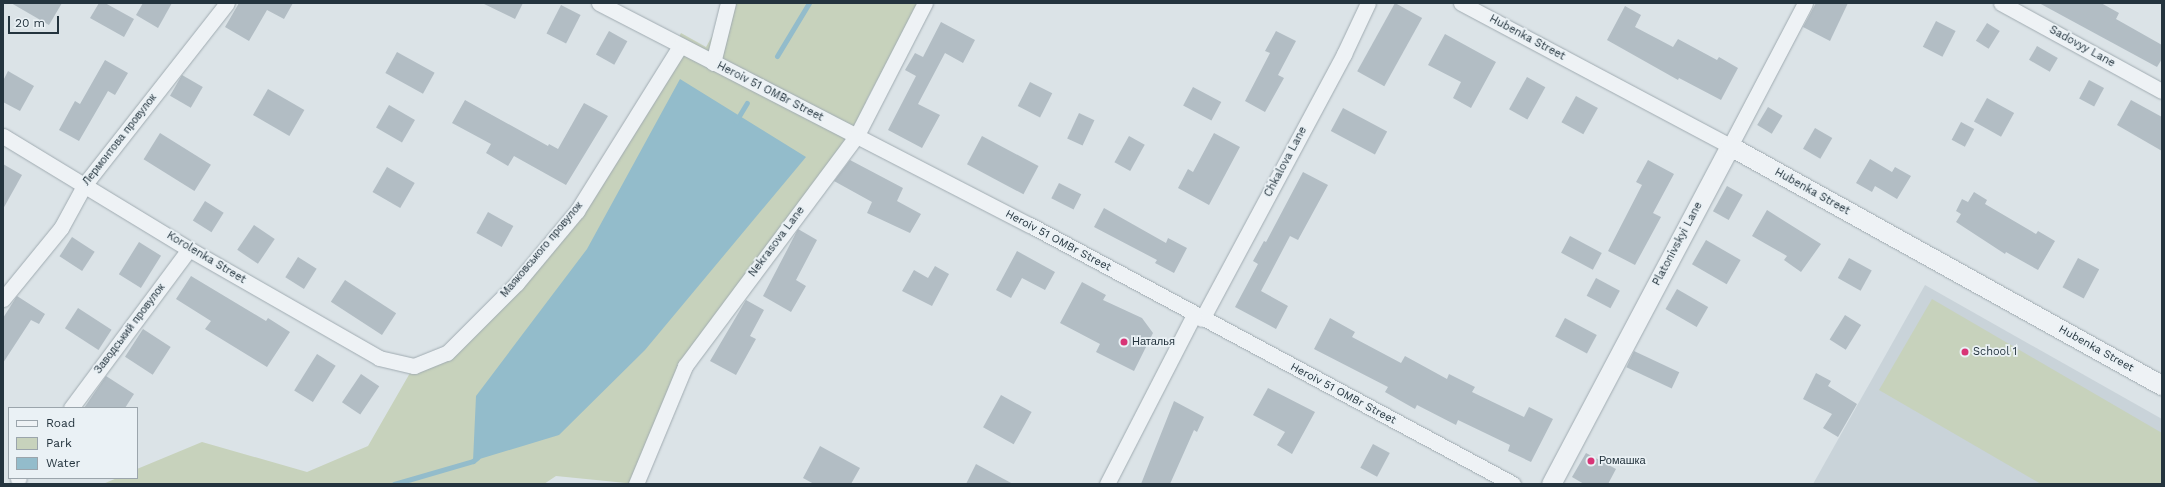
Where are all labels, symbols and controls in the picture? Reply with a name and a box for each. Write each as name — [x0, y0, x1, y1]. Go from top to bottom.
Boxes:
scale bar — [10, 8, 61, 34]
street label: Hubenka Street — [1487, 12, 1567, 64]
text: 20 m — [15, 16, 45, 30]
street label: Sadovyy Lane — [2047, 23, 2117, 71]
street label: Heroiv 51 OMBr Street — [714, 59, 826, 125]
street label: Лермонтова провулок — [80, 92, 160, 188]
street label: Chkalova Lane — [1262, 124, 1310, 200]
street label: Hubenka Street — [1772, 166, 1852, 218]
street label: Маяковського провулок — [498, 200, 586, 300]
street label: Platonivskyi Lane — [1650, 200, 1706, 288]
street label: Nekrasova Lane — [746, 204, 808, 280]
street label: Heroiv 51 OMBr Street — [1003, 207, 1113, 275]
street label: Korolenka Street — [164, 229, 248, 287]
street label: Заводський провулок — [92, 281, 168, 377]
street label: Hubenka Street — [2056, 323, 2136, 375]
place label: Наталья — [1132, 335, 1175, 349]
marker: Наталья — [1119, 337, 1129, 347]
place label: School 1 — [1973, 345, 2018, 359]
marker: School 1 — [1960, 347, 1970, 357]
street label: Heroiv 51 OMBr Street — [1288, 360, 1398, 428]
legend — [8, 407, 138, 479]
text: Road — [46, 416, 75, 430]
text: Park — [46, 436, 72, 450]
place label: Ромашка — [1599, 454, 1646, 468]
text: Water — [46, 456, 80, 470]
marker: Ромашка — [1586, 456, 1596, 466]

